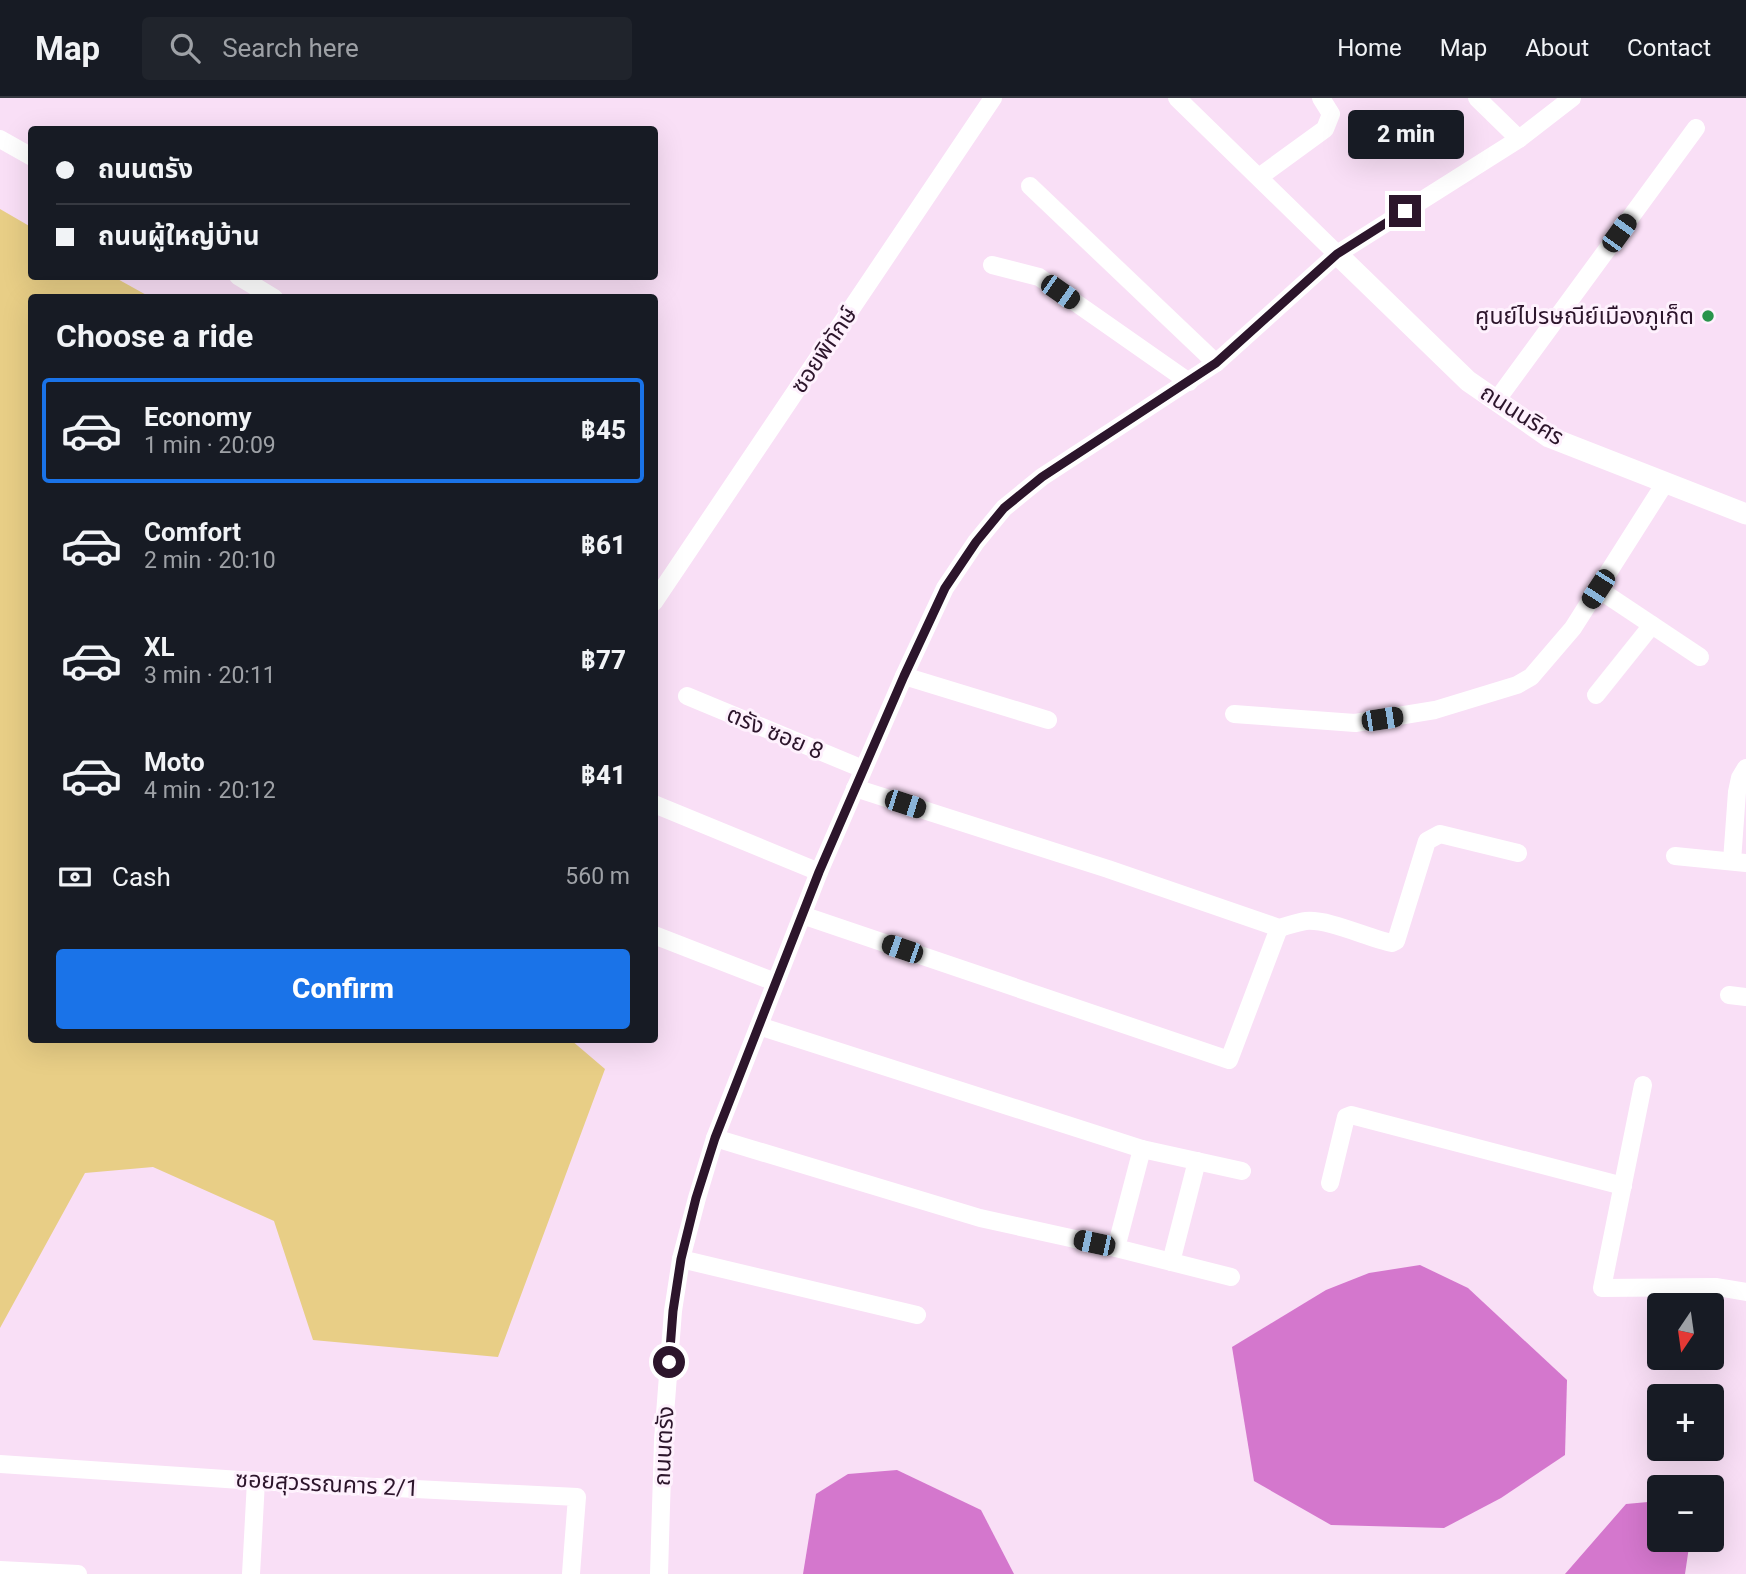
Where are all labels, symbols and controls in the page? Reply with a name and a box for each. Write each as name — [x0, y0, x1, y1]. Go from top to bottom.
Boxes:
search box — [142, 17, 632, 80]
text: Map — [35, 29, 100, 68]
icon: search — [166, 29, 204, 67]
text: Search here — [222, 33, 359, 63]
text: Home — [1337, 34, 1402, 62]
text: Map — [1440, 34, 1487, 62]
text: About — [1525, 34, 1589, 62]
text: Contact — [1627, 34, 1711, 62]
callout: 2 min — [1347, 109, 1463, 158]
text: 2 min — [1377, 121, 1435, 148]
text: ถนนตรัง — [98, 154, 193, 184]
route end — [1389, 195, 1421, 227]
car — [1599, 210, 1640, 256]
text: ถนนผู้ใหญ่บ้าน — [98, 221, 260, 251]
car — [1037, 271, 1084, 313]
street label: ซอยพิทักษ์ — [785, 302, 863, 398]
place label: ศูนย์ไปรษณีย์เมืองภูเก็ต — [1475, 303, 1694, 331]
marker: ศูนย์ไปรษณีย์เมืองภูเก็ต — [1700, 308, 1716, 324]
text: Choose a ride — [56, 317, 253, 355]
street label: ถนนนริศร — [1475, 379, 1569, 451]
icon: car — [60, 399, 123, 462]
text: Economy — [144, 402, 251, 432]
text: ฿45 — [581, 415, 626, 445]
text: 1 min · 20:09 — [144, 432, 276, 459]
icon: car — [60, 514, 123, 577]
text: Comfort — [144, 517, 241, 547]
text: ฿61 — [581, 530, 626, 560]
text: 2 min · 20:10 — [144, 547, 276, 574]
car — [1578, 566, 1619, 612]
icon: car — [60, 629, 123, 692]
text: XL — [144, 632, 175, 662]
text: ฿77 — [581, 645, 626, 675]
text: 3 min · 20:11 — [144, 662, 276, 689]
street label: ตรัง ซอย 8 — [723, 701, 827, 765]
car — [1360, 705, 1405, 733]
icon: car — [60, 744, 123, 807]
text: Moto — [144, 747, 205, 777]
text: ฿41 — [581, 760, 626, 790]
text: 4 min · 20:12 — [144, 777, 276, 804]
car — [882, 788, 929, 820]
icon: cash — [56, 858, 94, 896]
text: Cash — [112, 862, 171, 892]
text: 560 m — [565, 863, 630, 890]
car — [879, 932, 926, 966]
button: Confirm — [56, 949, 630, 1029]
car — [1072, 1228, 1117, 1258]
north arrow — [1647, 1293, 1724, 1370]
map controls — [1647, 1293, 1724, 1552]
route start — [653, 1346, 685, 1378]
button: + — [1647, 1384, 1724, 1461]
street label: ถนนตรัง — [648, 1405, 680, 1487]
street label: ซอยสุวรรณคาร 2/1 — [235, 1466, 419, 1502]
button: − — [1647, 1475, 1724, 1552]

